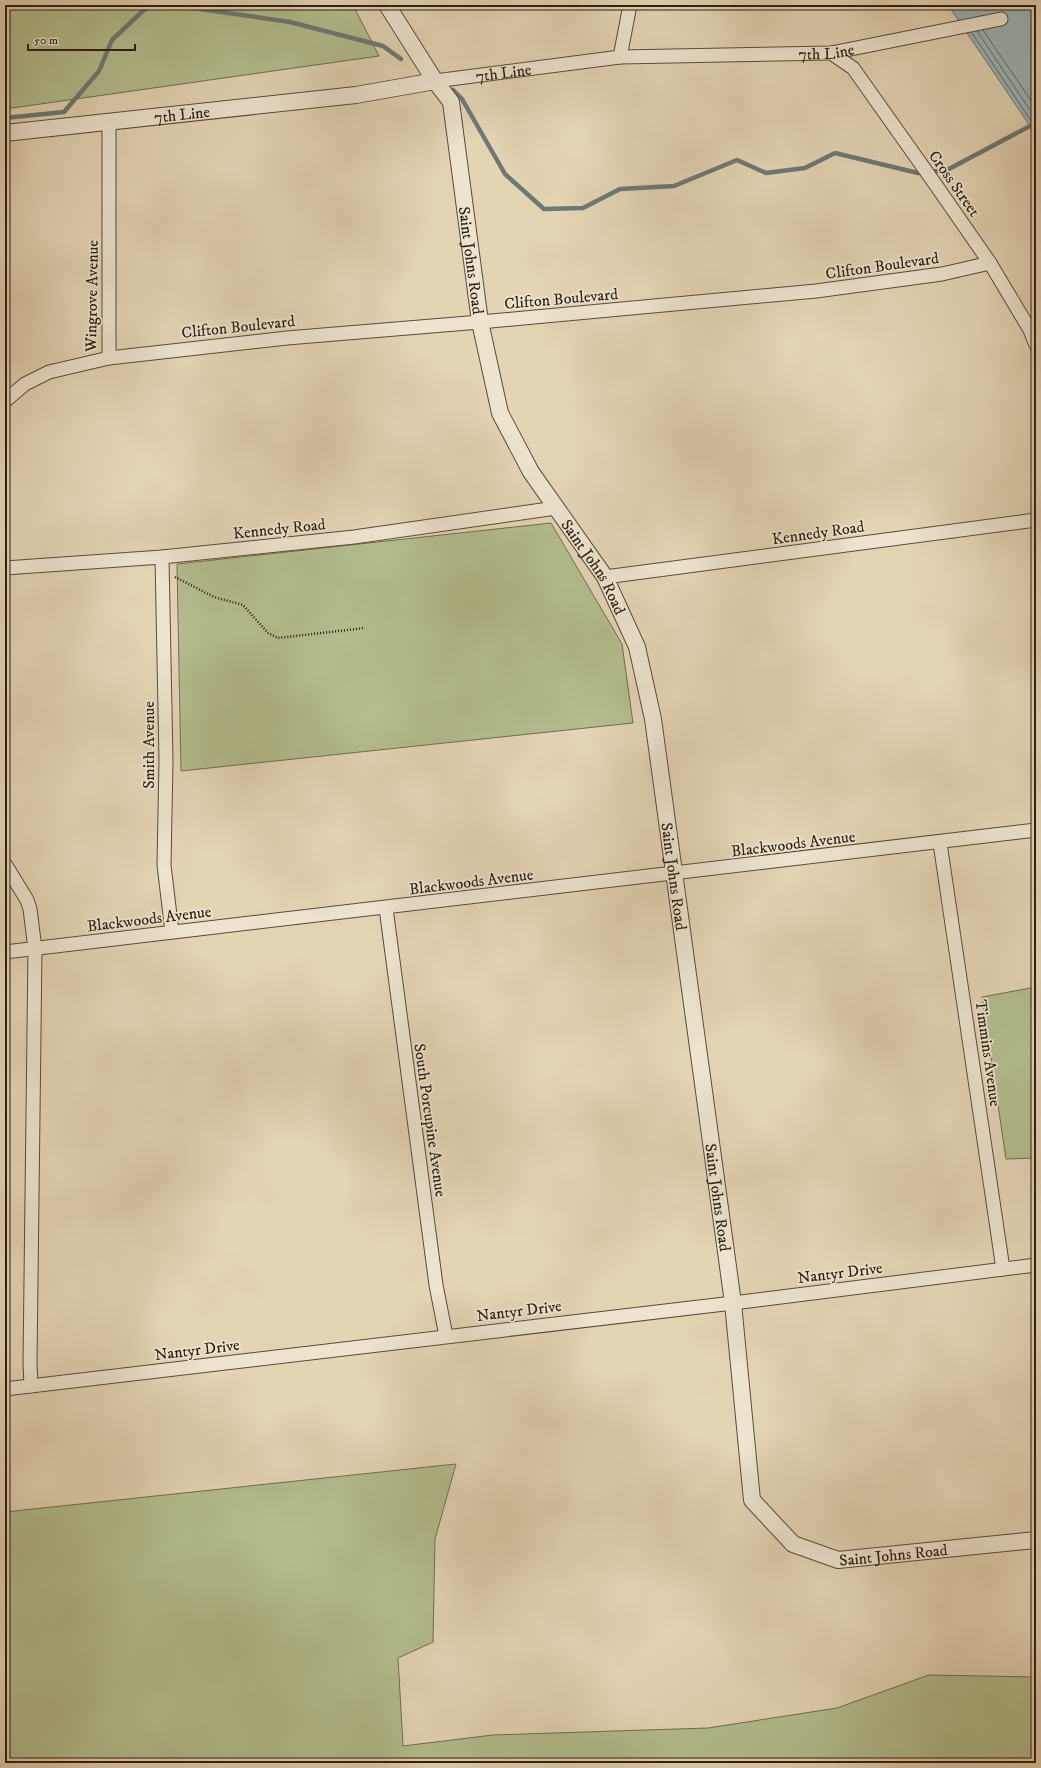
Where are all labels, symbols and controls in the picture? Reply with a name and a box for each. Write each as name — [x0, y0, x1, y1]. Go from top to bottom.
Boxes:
scale bar — [28, 26, 135, 52]
text: 50 m — [34, 33, 58, 48]
street label: 7th Line — [798, 40, 856, 65]
street label: 7th Line — [475, 60, 533, 87]
street label: 7th Line — [153, 102, 211, 128]
street label: Cross Street — [924, 147, 984, 221]
street label: Saint Johns Road — [454, 205, 488, 316]
street label: Wingrove Avenue — [81, 240, 103, 353]
street label: Clifton Boulevard — [824, 248, 940, 284]
street label: Clifton Boulevard — [503, 284, 619, 314]
street label: Clifton Boulevard — [180, 311, 296, 343]
street label: Kennedy Road — [232, 514, 326, 544]
street label: Saint Johns Road — [556, 516, 630, 618]
street label: Kennedy Road — [771, 517, 866, 549]
street label: Smith Avenue — [139, 701, 159, 789]
street label: Saint Johns Road — [656, 821, 691, 932]
street label: Blackwoods Avenue — [730, 826, 857, 862]
street label: Blackwoods Avenue — [408, 864, 535, 900]
street label: Blackwoods Avenue — [86, 901, 213, 937]
street label: Timmins Avenue — [971, 998, 1005, 1108]
street label: South Porcupine Avenue — [409, 1042, 451, 1199]
street label: Saint Johns Road — [700, 1142, 735, 1253]
street label: Nantyr Drive — [796, 1258, 884, 1288]
street label: Nantyr Drive — [475, 1296, 563, 1326]
street label: Nantyr Drive — [153, 1335, 241, 1365]
street label: Saint Johns Road — [838, 1540, 948, 1571]

